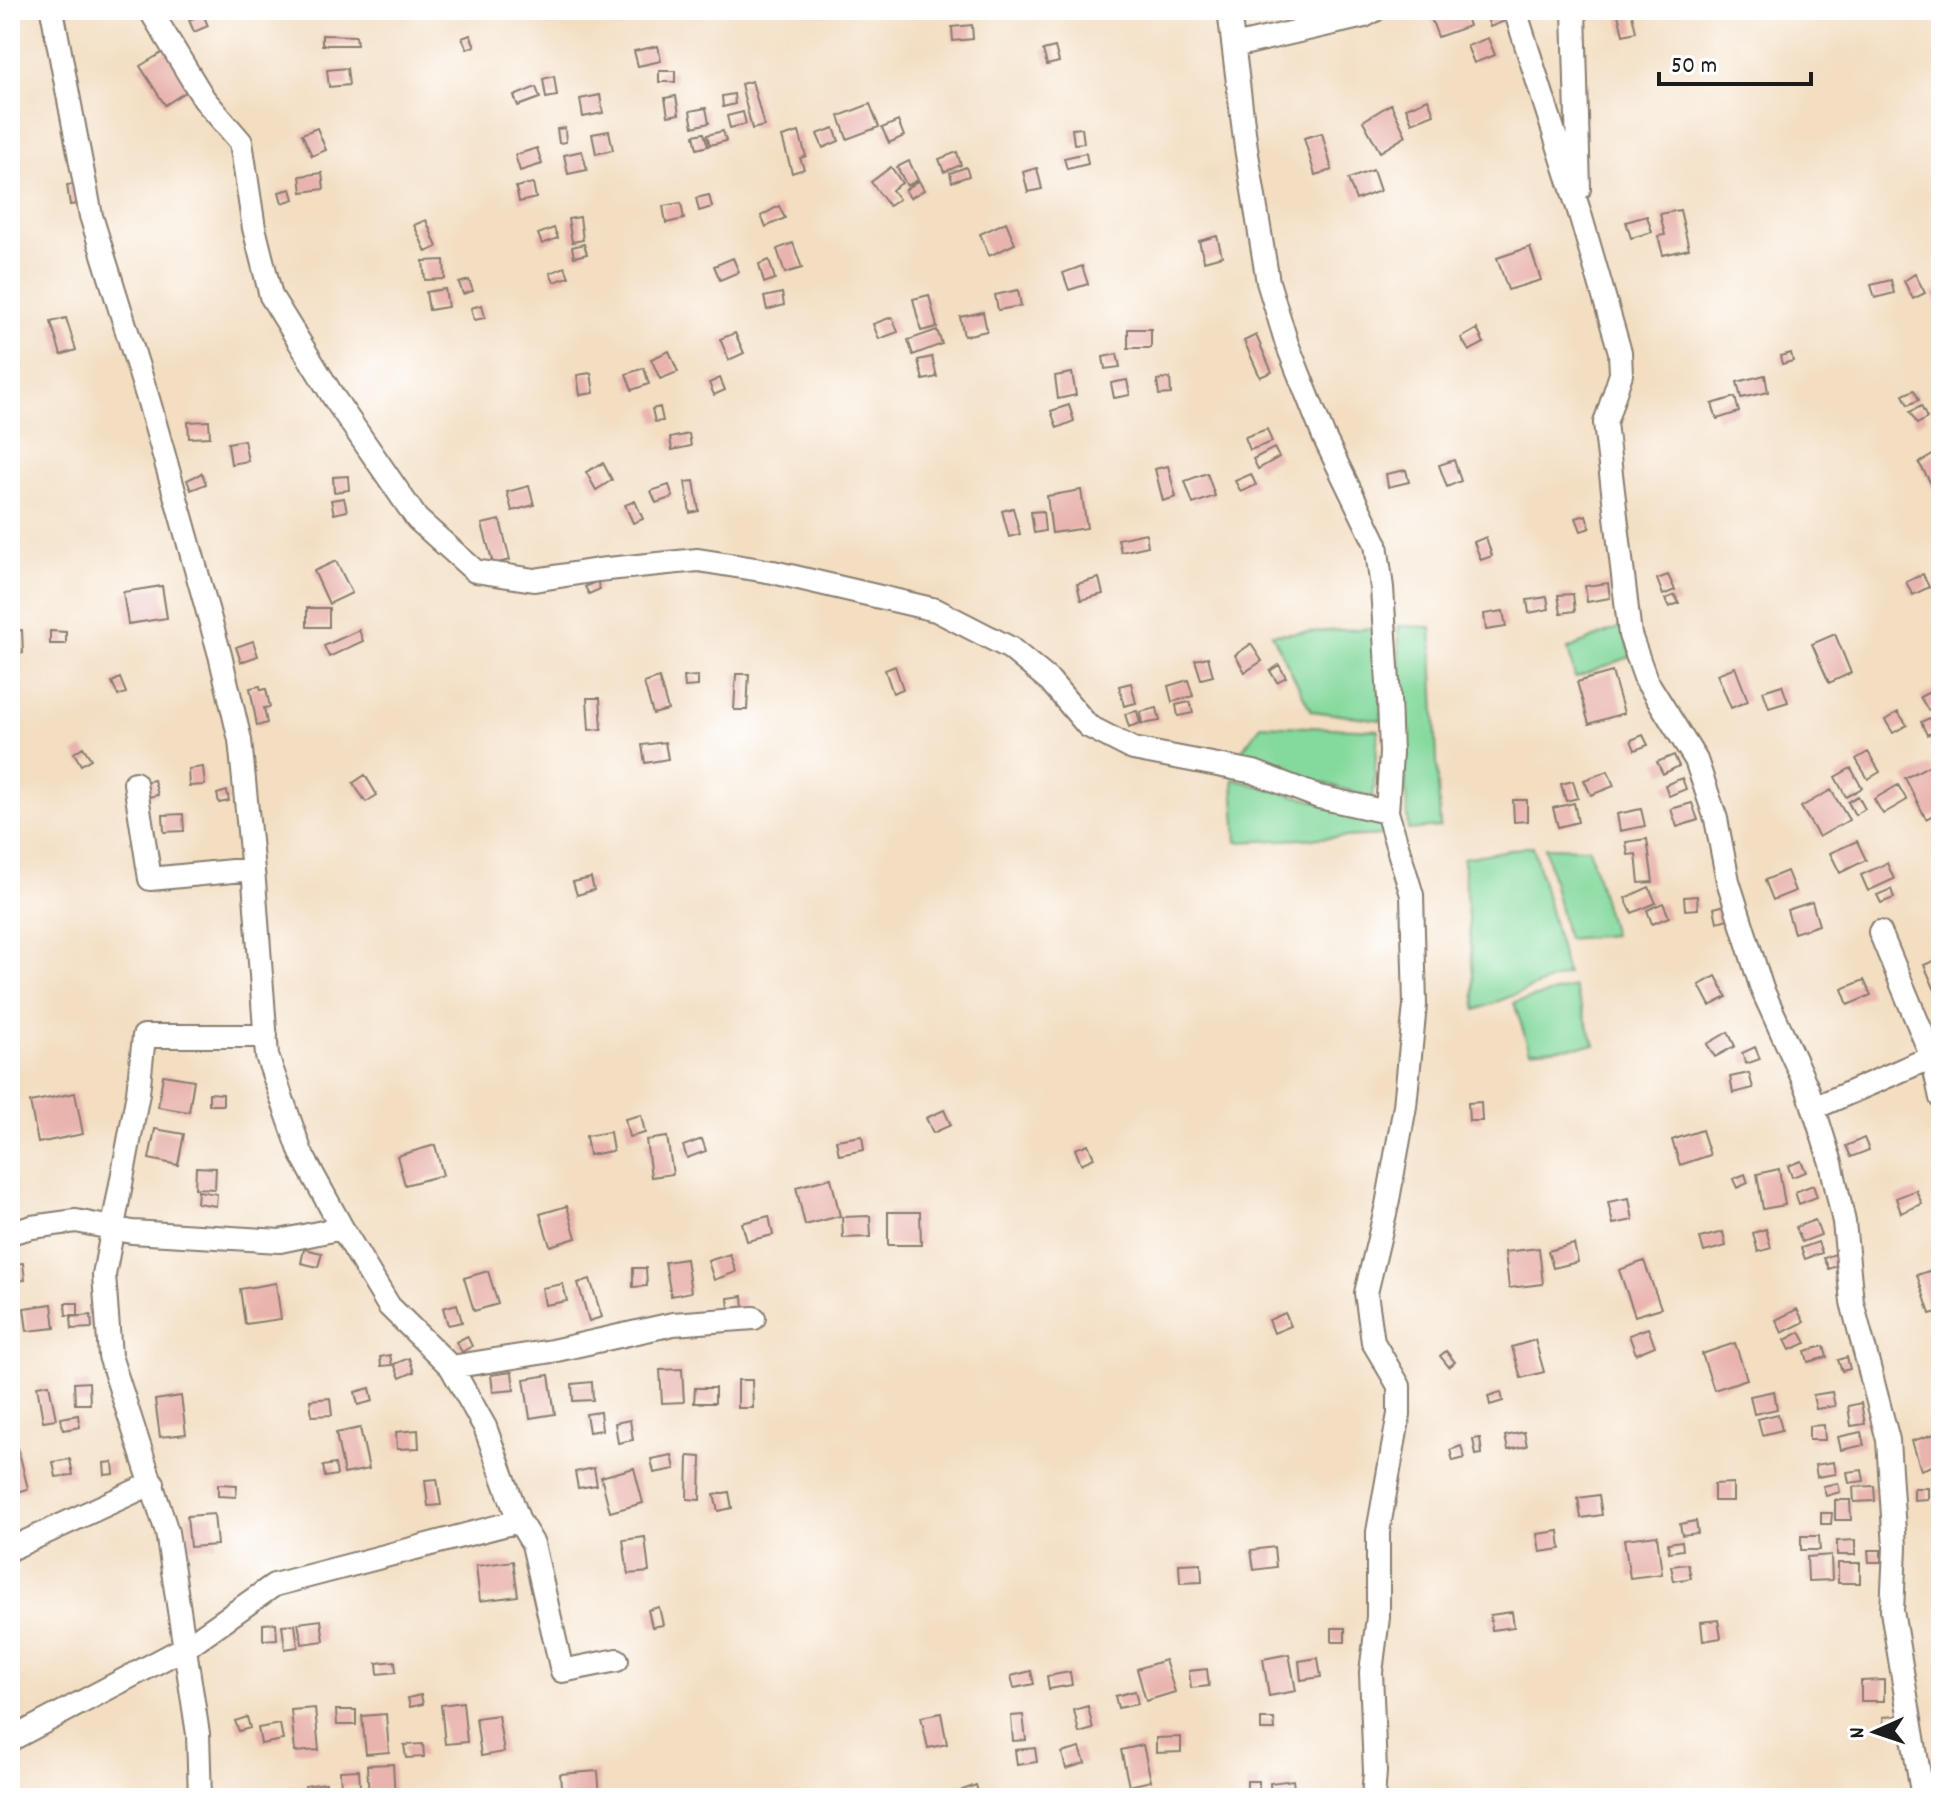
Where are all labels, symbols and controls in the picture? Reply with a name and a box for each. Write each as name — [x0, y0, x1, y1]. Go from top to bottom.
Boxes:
scale bar — [1659, 36, 1811, 86]
text: 50 m — [1671, 50, 1717, 84]
north arrow — [1835, 1692, 1915, 1772]
text: N — [1843, 1726, 1874, 1739]

